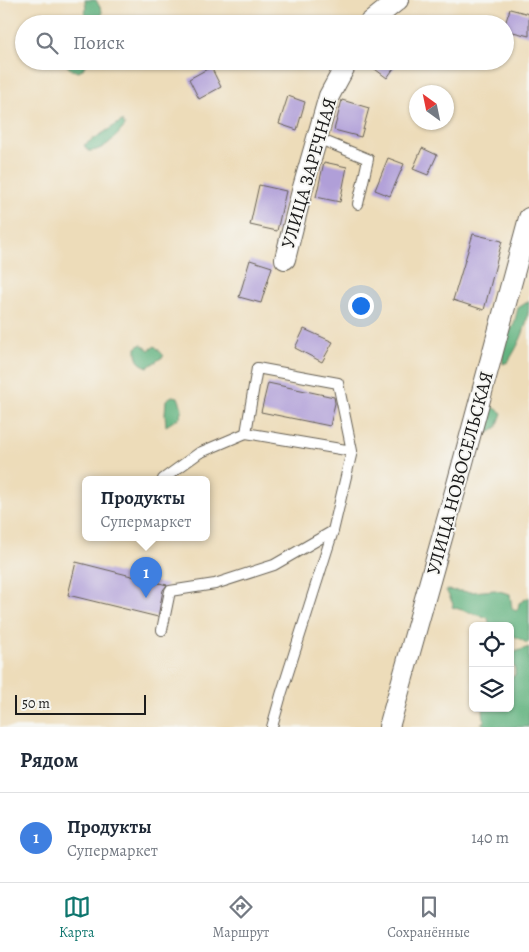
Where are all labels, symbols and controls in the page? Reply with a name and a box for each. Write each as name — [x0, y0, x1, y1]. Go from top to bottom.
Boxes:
search box — [15, 15, 514, 70]
icon: search — [33, 29, 61, 57]
text: Поиск — [73, 30, 125, 56]
north arrow — [409, 85, 454, 130]
street label: УЛИЦА ЗАРЕЧНАЯ — [275, 95, 343, 251]
your location — [348, 293, 374, 319]
street label: УЛИЦА НОВОСЕЛЬСКАЯ — [420, 368, 500, 578]
popup — [82, 476, 210, 541]
text: Продукты — [101, 485, 185, 511]
text: Супермаркет — [101, 511, 191, 533]
pin: 1 — [130, 557, 162, 598]
map controls — [469, 622, 514, 712]
button: locate — [469, 622, 514, 667]
button: layers — [469, 667, 514, 712]
scale bar — [15, 692, 146, 715]
text: 50 m — [22, 694, 50, 713]
text: Рядом — [20, 746, 78, 774]
text: Продукты — [67, 814, 152, 840]
text: 1 — [33, 827, 39, 849]
text: 140 m — [471, 827, 509, 849]
text: Супермаркет — [67, 840, 158, 862]
tab: Карта — [59, 893, 94, 942]
tab: Маршрут — [213, 893, 269, 942]
tab: Сохранённые — [387, 893, 470, 942]

